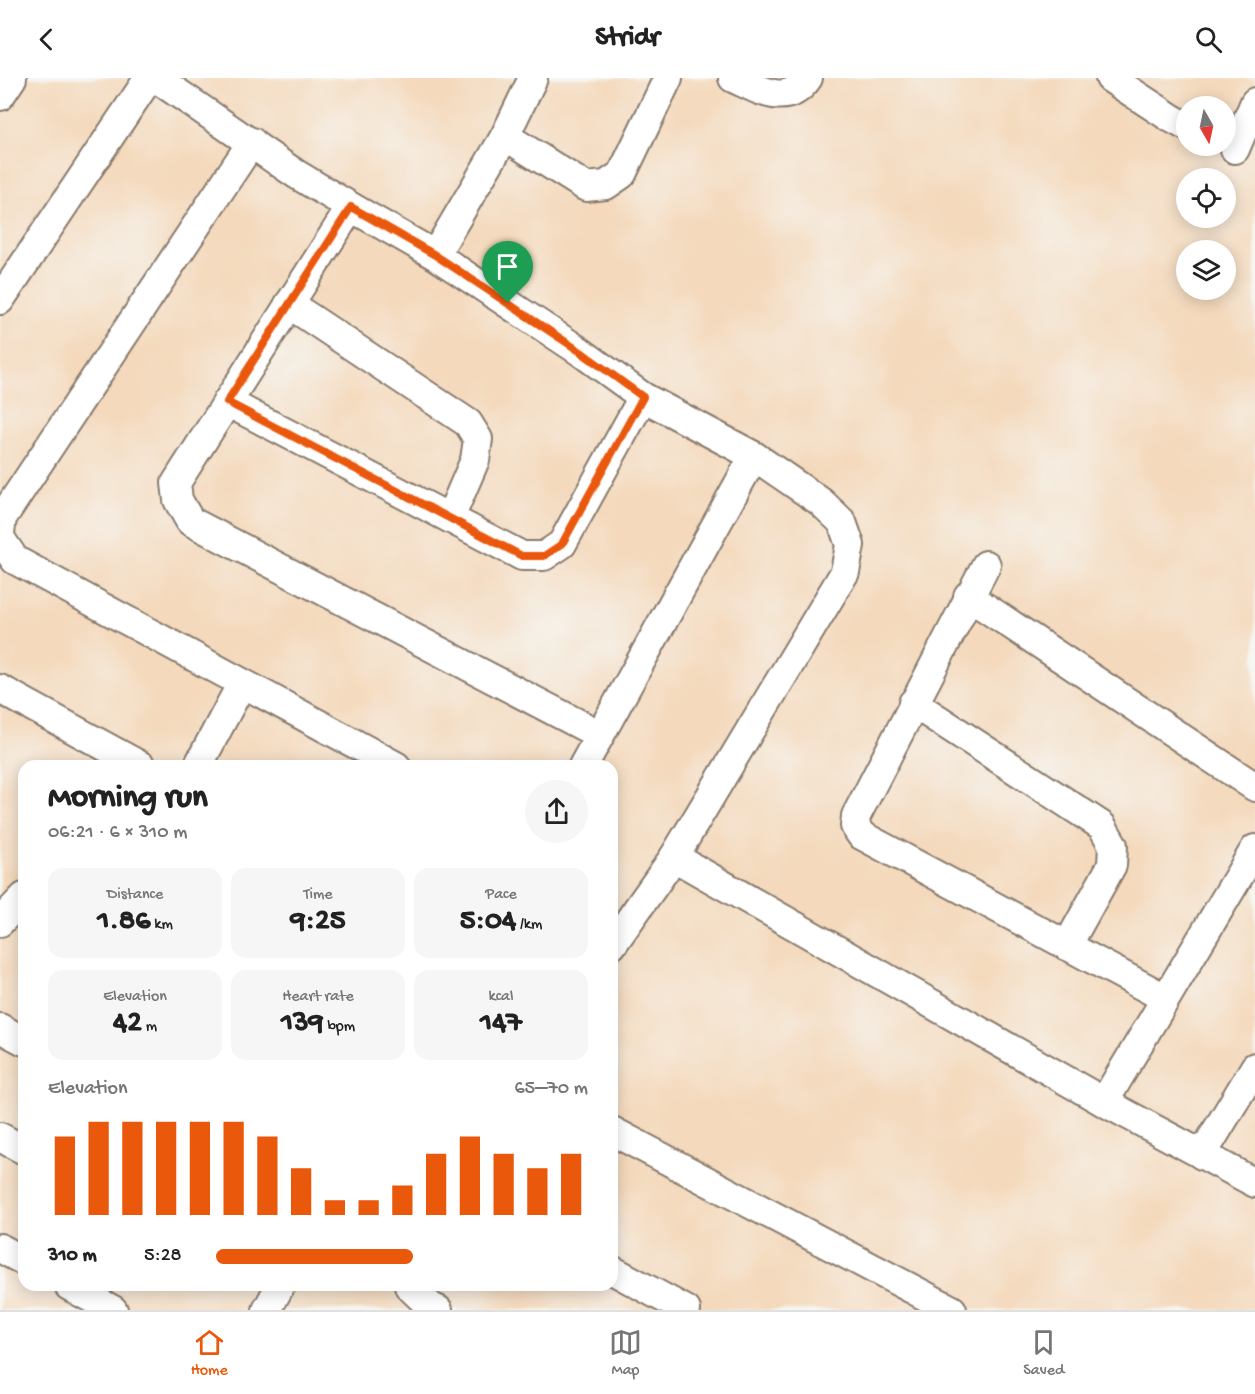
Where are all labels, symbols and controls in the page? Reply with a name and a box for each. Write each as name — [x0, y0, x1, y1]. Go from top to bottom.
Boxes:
icon: back — [30, 23, 63, 56]
text: Stridr — [595, 23, 660, 55]
icon: search — [1192, 23, 1225, 56]
north arrow — [1176, 96, 1236, 156]
map controls — [1176, 96, 1236, 300]
button: locate — [1176, 168, 1236, 228]
button: layers — [1176, 240, 1236, 300]
pin — [482, 241, 533, 303]
icon: arrive — [491, 250, 524, 283]
text: Morning run — [48, 780, 208, 818]
button: share — [525, 780, 588, 843]
text: 06:21 · 6 × 310 m — [48, 822, 187, 845]
text: Distance — [107, 886, 163, 905]
text: Time — [303, 886, 333, 905]
text: Pace — [485, 886, 517, 905]
text: 1.86 — [97, 905, 150, 940]
text: 9:25 — [291, 905, 345, 940]
text: 5:04 — [460, 905, 516, 940]
text: km — [150, 916, 173, 935]
text: /km — [516, 916, 542, 935]
text: Elevation — [103, 988, 167, 1007]
text: Heart rate — [282, 988, 354, 1007]
text: kcal — [489, 988, 513, 1007]
text: 42 — [113, 1007, 142, 1042]
text: 139 — [281, 1007, 324, 1042]
text: 147 — [480, 1007, 522, 1042]
text: m — [142, 1018, 157, 1037]
text: bpm — [324, 1018, 355, 1037]
text: Elevation — [48, 1078, 128, 1101]
text: 65–70 m — [514, 1078, 588, 1101]
text: 310 m — [48, 1245, 97, 1268]
text: 5:28 — [144, 1245, 182, 1268]
tab: Home — [191, 1326, 228, 1381]
tab: Map — [609, 1326, 642, 1381]
tab: Saved — [1023, 1326, 1064, 1381]

